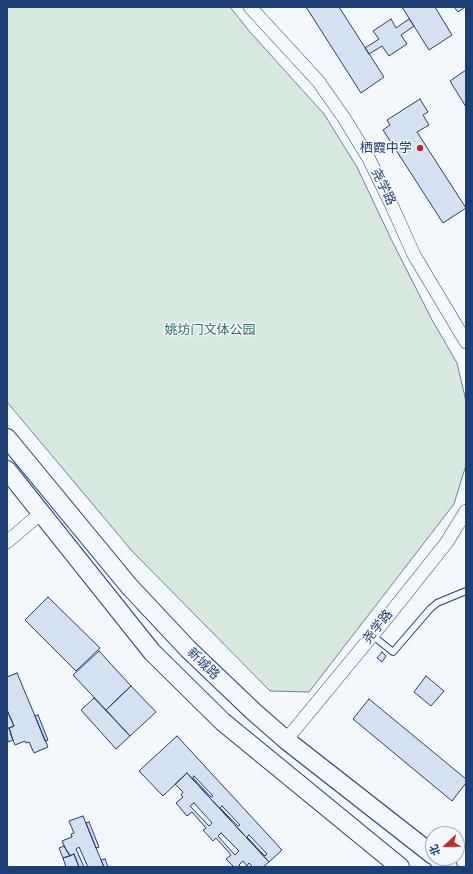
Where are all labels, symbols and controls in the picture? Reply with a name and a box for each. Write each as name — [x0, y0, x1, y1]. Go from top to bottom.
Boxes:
place label: 栖霞中学 — [360, 140, 412, 156]
marker: 栖霞中学 — [415, 143, 425, 153]
street label: 尧学路 — [367, 166, 399, 208]
park label: 姚坊门文体公园 — [165, 322, 255, 338]
street label: 尧学路 — [360, 607, 396, 647]
street label: 新城路 — [184, 645, 222, 683]
north arrow — [425, 826, 465, 866]
text: 北 — [426, 842, 443, 858]

